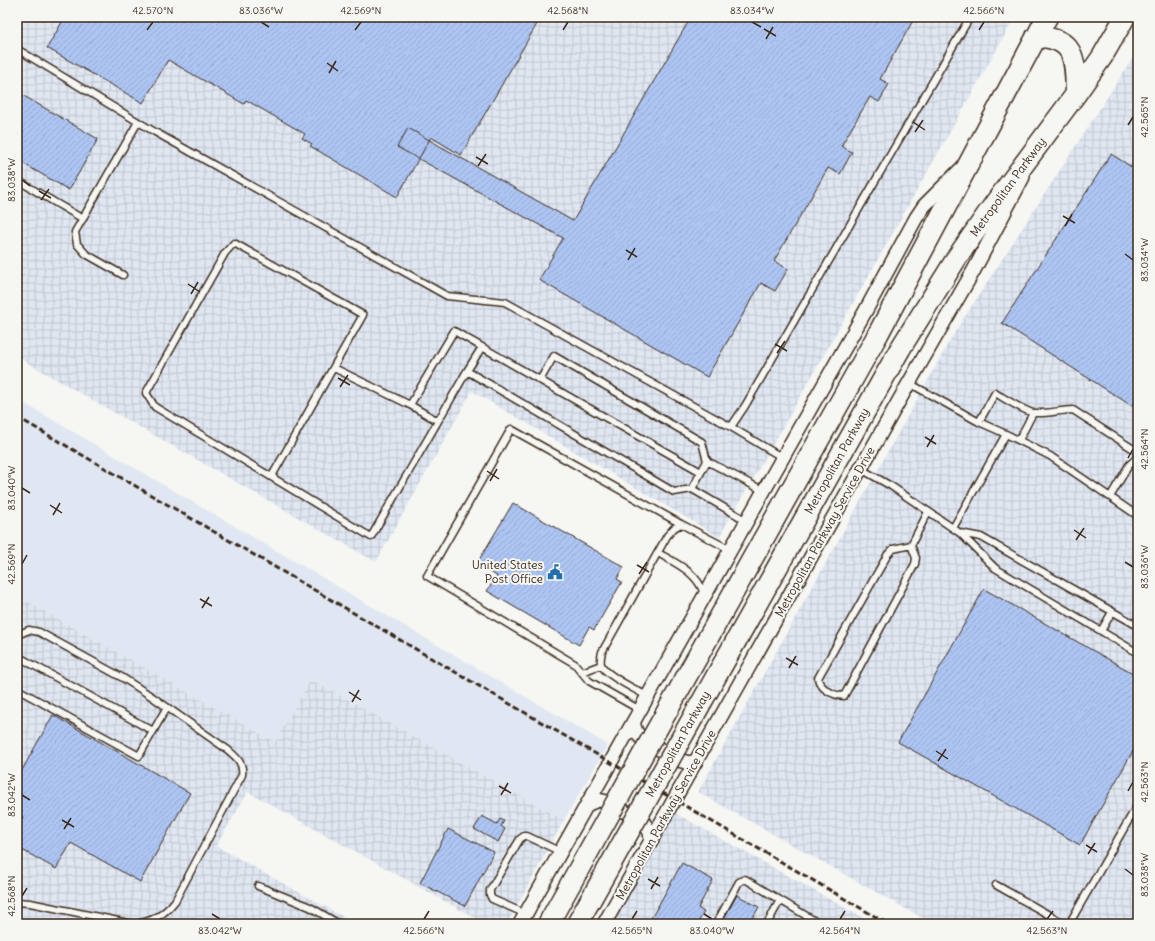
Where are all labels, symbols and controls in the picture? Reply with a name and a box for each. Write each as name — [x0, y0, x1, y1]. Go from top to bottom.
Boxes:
text: 42.570°N — [133, 4, 173, 17]
text: 83.036°W — [239, 4, 283, 17]
text: 42.569°N — [341, 4, 381, 17]
text: 42.568°N — [548, 4, 588, 17]
text: 83.034°W — [730, 4, 774, 17]
text: 42.566°N — [964, 4, 1004, 17]
text: 42.565°N — [1138, 97, 1151, 137]
street label: Metropolitan Parkway — [966, 134, 1049, 239]
text: 83.038°W — [5, 158, 18, 202]
text: 83.034°W — [1138, 238, 1151, 282]
street label: Metropolitan Parkway — [801, 405, 872, 517]
text: 42.564°N — [1138, 429, 1151, 469]
street label: Metropolitan Parkway Service Drive — [771, 444, 878, 619]
text: 83.040°W — [5, 466, 18, 510]
text: 42.569°N — [5, 544, 18, 584]
text: 83.036°W — [1138, 545, 1151, 589]
place label: United States Post Office — [472, 557, 543, 586]
public building icon: United States Post Office — [546, 563, 564, 581]
street label: Metropolitan Parkway — [642, 688, 713, 800]
street label: Metropolitan Parkway Service Drive — [612, 727, 719, 902]
text: 42.563°N — [1138, 762, 1151, 802]
text: 83.042°W — [5, 773, 18, 817]
text: 83.038°W — [1138, 853, 1151, 897]
text: 42.568°N — [5, 876, 18, 916]
text: 83.042°W — [198, 924, 242, 937]
text: 42.566°N — [404, 924, 444, 937]
text: 42.565°N — [612, 924, 652, 937]
text: 83.040°W — [690, 924, 734, 937]
text: 42.564°N — [820, 924, 860, 937]
text: 42.563°N — [1027, 924, 1067, 937]

